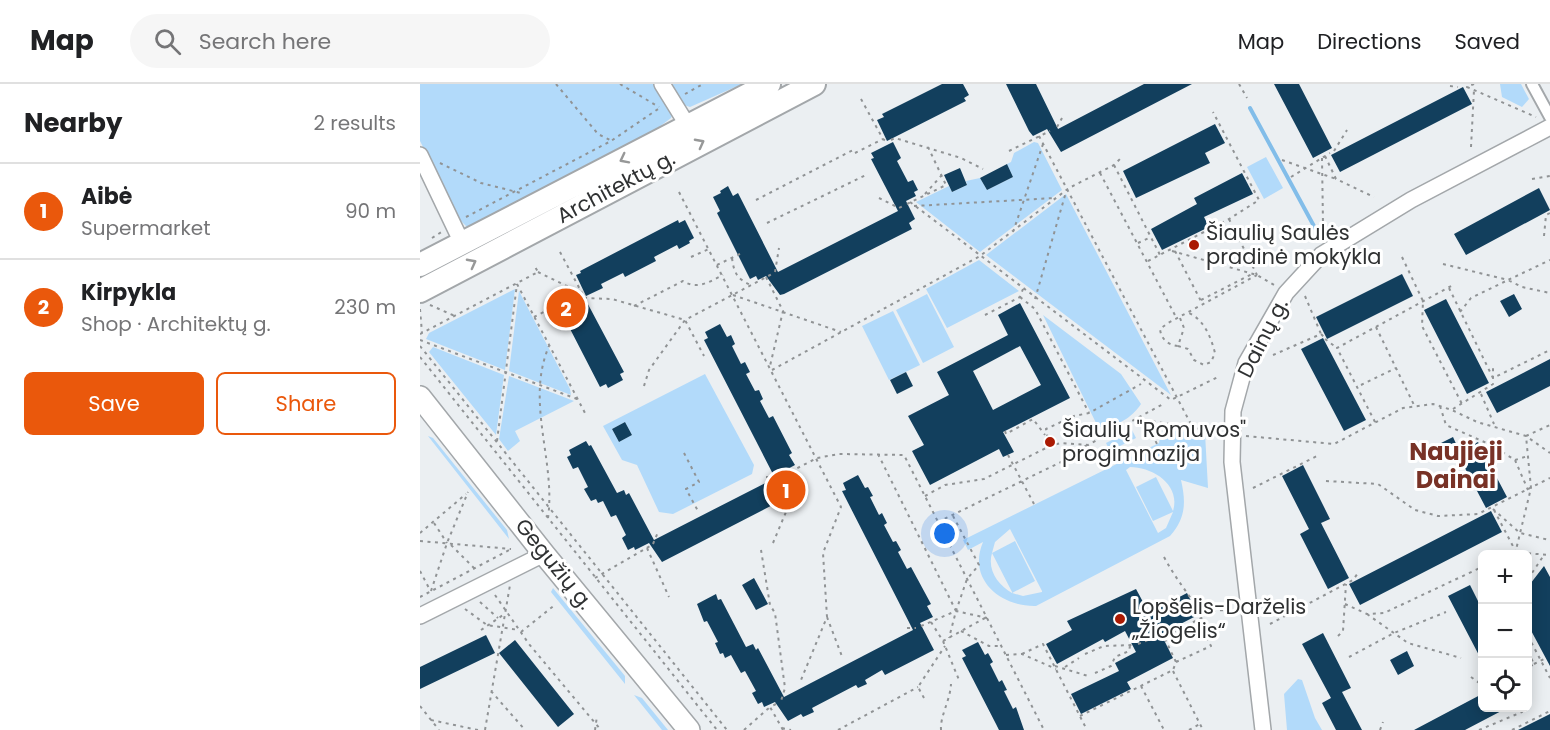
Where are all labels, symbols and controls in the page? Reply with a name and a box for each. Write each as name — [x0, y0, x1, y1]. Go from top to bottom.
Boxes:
search box — [130, 14, 550, 68]
text: Map — [30, 21, 94, 60]
icon: search — [151, 25, 184, 58]
text: Search here — [199, 26, 331, 57]
text: Map — [1238, 27, 1284, 56]
text: Directions — [1317, 27, 1421, 56]
text: Saved — [1454, 27, 1520, 56]
text: Nearby — [24, 105, 122, 141]
text: 2 results — [313, 109, 396, 137]
one-way arrow — [694, 139, 704, 150]
street label: Architektų g. — [552, 143, 680, 230]
one-way arrow — [619, 152, 630, 163]
text: Aibė — [81, 181, 132, 212]
text: 1 — [40, 197, 47, 225]
text: 90 m — [345, 197, 396, 225]
text: Supermarket — [81, 214, 210, 242]
place label: Šiaulių Saulės pradinė mokykla — [1206, 218, 1382, 271]
marker: Šiaulių Saulės pradinė mokykla — [1187, 238, 1201, 252]
one-way arrow — [465, 259, 476, 270]
text: Kirpykla — [81, 277, 176, 308]
pin: 2 — [546, 286, 586, 330]
text: 2 — [38, 293, 49, 321]
text: 230 m — [334, 293, 396, 321]
street label: Dainų g. — [1230, 293, 1295, 382]
text: Shop · Architektų g. — [81, 310, 271, 338]
button: Save — [24, 372, 204, 435]
button: Share — [216, 372, 396, 435]
place label: Šiaulių "Romuvos" progimnazija — [1062, 415, 1246, 468]
marker: Šiaulių "Romuvos" progimnazija — [1043, 435, 1057, 449]
district label: Naujieji Dainai — [1409, 435, 1503, 496]
pin: 1 — [766, 468, 806, 512]
street label: Gegužių g. — [509, 512, 600, 615]
your location — [930, 519, 959, 548]
map controls — [1478, 550, 1532, 712]
button: + — [1478, 550, 1532, 604]
place label: Lopšelis-Darželis „Žiogelis“ — [1131, 592, 1306, 645]
button: − — [1478, 604, 1532, 658]
marker: Lopšelis-Darželis „Žiogelis“ — [1113, 612, 1127, 626]
button: locate — [1478, 658, 1532, 712]

